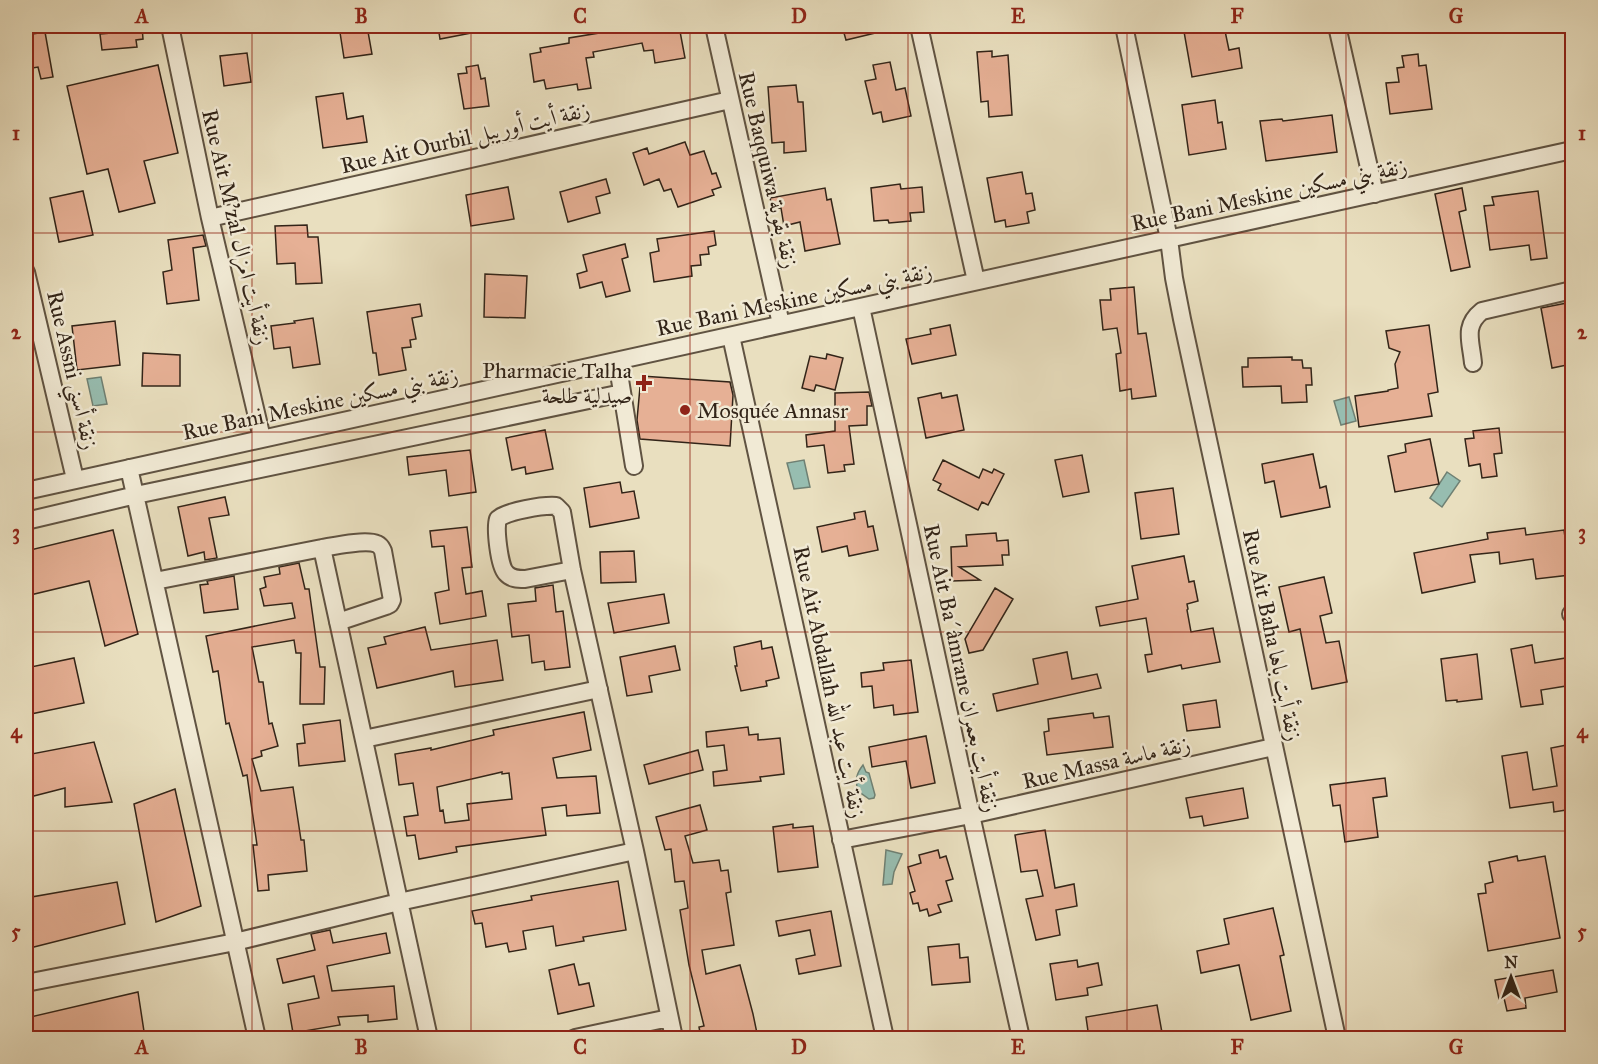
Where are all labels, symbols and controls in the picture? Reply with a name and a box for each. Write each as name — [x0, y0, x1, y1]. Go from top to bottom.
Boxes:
text: A — [133, 4, 149, 28]
text: B — [354, 4, 368, 28]
text: C — [573, 4, 587, 28]
text: D — [791, 4, 807, 28]
text: E — [1011, 4, 1026, 28]
text: F — [1230, 4, 1244, 28]
text: G — [1449, 4, 1464, 28]
street label: Rue Baqquiwa زنقة بقوية — [733, 69, 804, 271]
street label: Rue Ait Ourbil زنقة أيت أوريبل — [337, 94, 593, 181]
street label: Rue Ait M'zal زنقة أيت امزال — [194, 106, 279, 348]
text: 1 — [12, 121, 20, 145]
text: 1 — [1578, 121, 1586, 145]
street label: Rue Bani Meskine زنقة بني مسكين — [1129, 152, 1411, 243]
street label: Rue Bani Meskine زنقة بني مسكين — [654, 257, 936, 348]
street label: Rue Assni زنقة أسني — [34, 287, 106, 454]
text: 2 — [11, 320, 22, 344]
text: 2 — [1577, 320, 1588, 344]
place label: Pharmacie Talha صيدلية طلحة — [482, 357, 633, 409]
street label: Rue Bani Meskine زنقة بني مسكين — [180, 361, 462, 452]
marker: Pharmacie Talha صيدلية طلحة — [637, 376, 651, 390]
place label: Mosquée Annasr — [697, 397, 849, 424]
marker: Mosquée Annasr — [678, 403, 692, 417]
text: 3 — [12, 520, 20, 545]
text: 3 — [1578, 520, 1586, 545]
street label: Rue Ait Ba´âmrane زنقة أيت بعمران — [917, 521, 1007, 815]
street label: Rue Ait Baha زنقة أيت باها — [1237, 526, 1310, 744]
street label: Rue Ait Abdallah زنقة أيت عبد الله — [787, 543, 876, 821]
text: 4 — [10, 719, 22, 744]
text: 4 — [1576, 719, 1588, 744]
street label: Rue Massa زنقة ماسة — [1019, 730, 1193, 795]
text: 5 — [11, 919, 21, 943]
text: 5 — [1577, 919, 1587, 943]
north arrow — [1481, 947, 1541, 1007]
text: N — [1504, 953, 1518, 972]
text: A — [133, 1035, 149, 1059]
text: B — [354, 1035, 368, 1059]
text: C — [573, 1035, 587, 1059]
text: D — [791, 1035, 807, 1059]
text: E — [1011, 1035, 1026, 1059]
text: F — [1230, 1035, 1244, 1059]
text: G — [1449, 1035, 1464, 1059]

